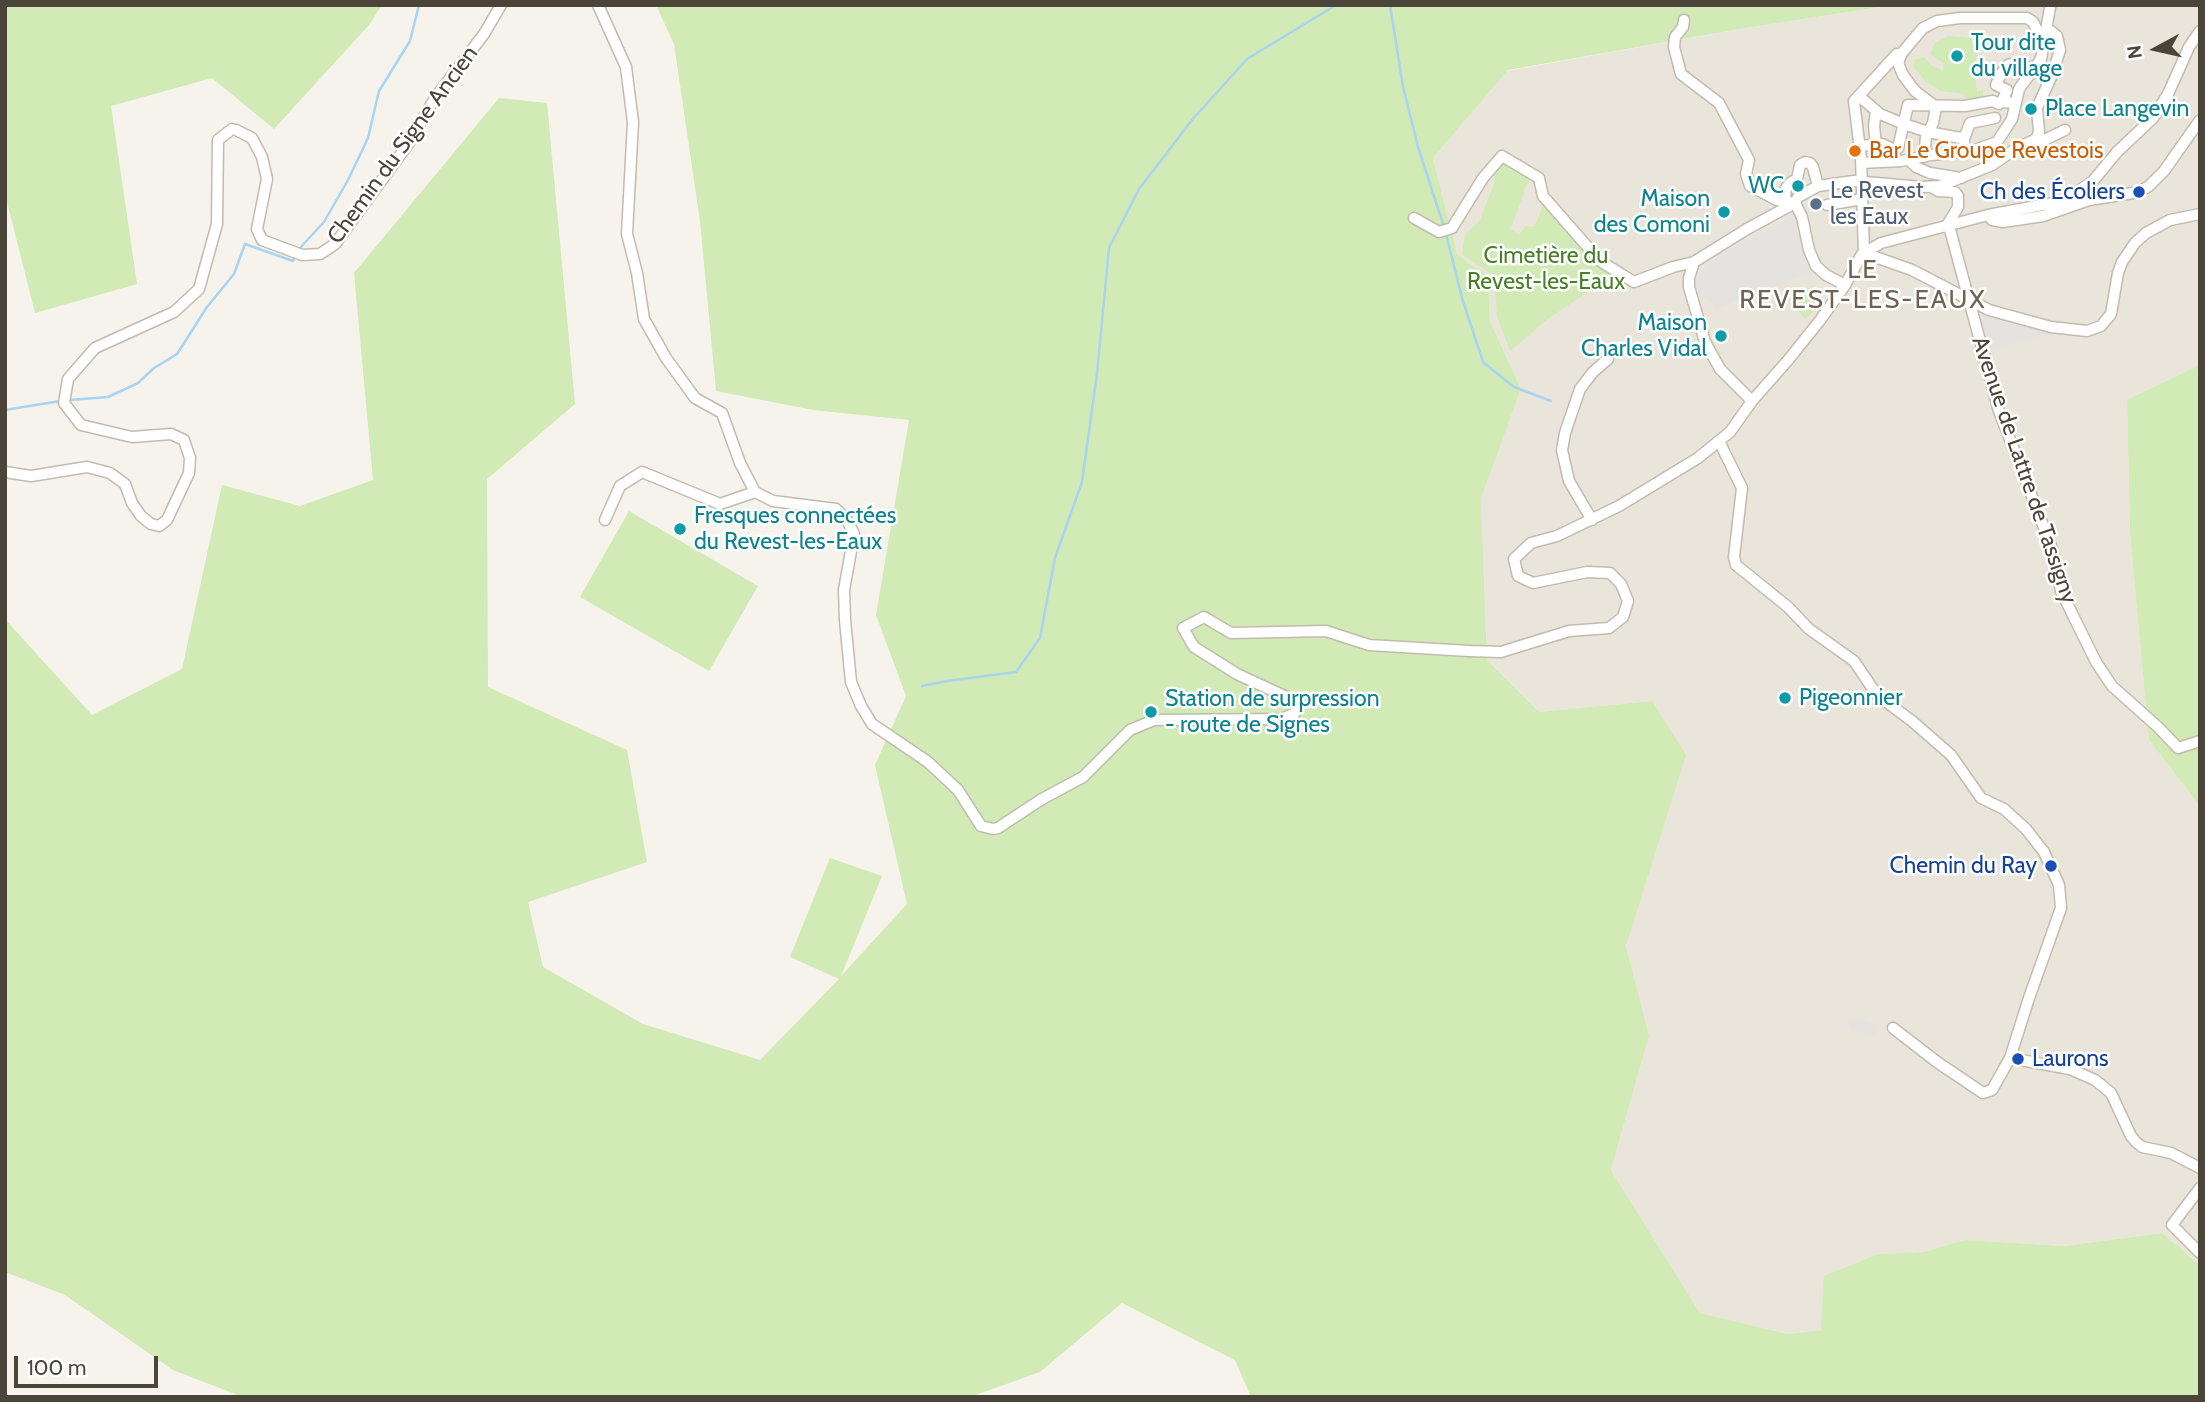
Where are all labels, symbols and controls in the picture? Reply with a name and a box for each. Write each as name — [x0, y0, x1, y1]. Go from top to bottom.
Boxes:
north arrow — [2121, 14, 2191, 84]
place label: Tour dite du village — [1971, 29, 2062, 83]
street label: Chemin du Signe Ancien — [322, 41, 484, 249]
text: N — [2122, 44, 2147, 60]
marker: Tour dite du village — [1949, 48, 1965, 64]
place label: Place Langevin — [2045, 95, 2189, 123]
marker: Place Langevin — [2023, 101, 2039, 117]
place label: Bar Le Groupe Revestois — [1869, 137, 2103, 165]
marker: Bar Le Groupe Revestois — [1847, 143, 1863, 159]
place label: WC — [1748, 172, 1784, 200]
place label: Le Revest les Eaux — [1830, 177, 1924, 231]
marker: WC — [1790, 178, 1806, 194]
place label: Ch des Écoliers — [1980, 178, 2125, 206]
marker: Ch des Écoliers — [2131, 184, 2147, 200]
place label: Maison des Comoni — [1594, 185, 1710, 239]
marker: Le Revest les Eaux — [1808, 196, 1824, 212]
marker: Maison des Comoni — [1716, 204, 1732, 220]
park label: Cimetière du Revest-les-Eaux — [1467, 242, 1625, 296]
district label: LE REVEST-LES-EAUX — [1741, 254, 1985, 316]
place label: Maison Charles Vidal — [1581, 309, 1707, 363]
marker: Maison Charles Vidal — [1713, 328, 1729, 344]
street label: Avenue de Lattre de Tassigny — [1965, 333, 2083, 607]
place label: Fresques connectées du Revest-les-Eaux — [694, 502, 896, 556]
marker: Fresques connectées du Revest-les-Eaux — [672, 521, 688, 537]
place label: Pigeonnier — [1799, 684, 1902, 712]
place label: Station de surpression - route de Signes — [1165, 685, 1379, 739]
marker: Pigeonnier — [1777, 690, 1793, 706]
marker: Station de surpression - route de Signes — [1143, 704, 1159, 720]
place label: Chemin du Ray — [1890, 852, 2037, 880]
marker: Chemin du Ray — [2043, 858, 2059, 874]
place label: Laurons — [2032, 1045, 2109, 1073]
marker: Laurons — [2010, 1051, 2026, 1067]
scale bar — [18, 1342, 161, 1386]
text: 100 m — [27, 1355, 86, 1380]

